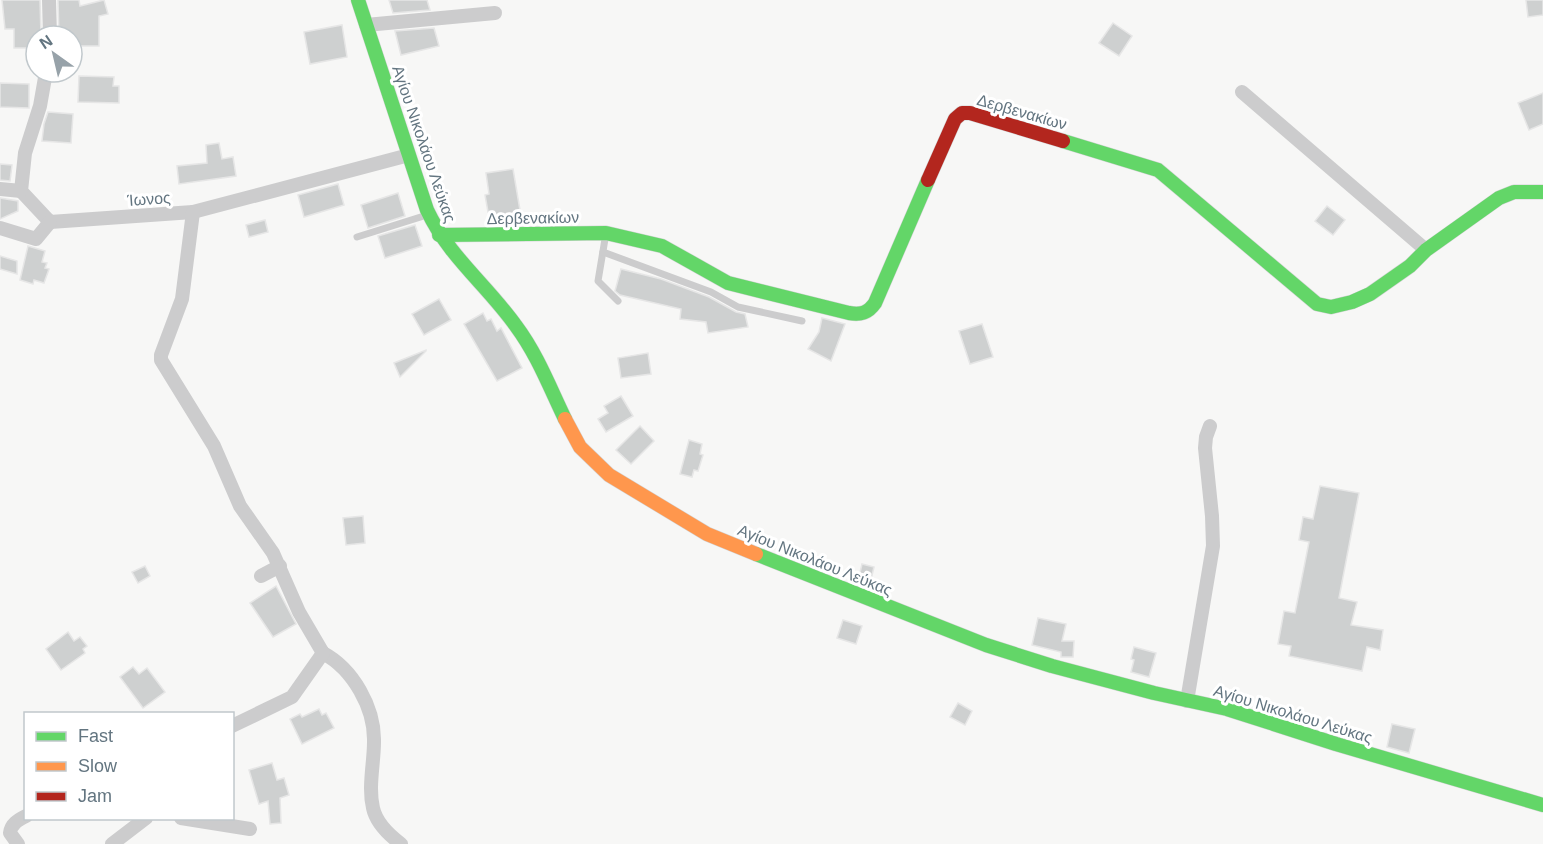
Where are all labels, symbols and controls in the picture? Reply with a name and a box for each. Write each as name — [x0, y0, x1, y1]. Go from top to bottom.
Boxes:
north arrow — [24, 24, 84, 84]
text: N — [36, 32, 55, 52]
street label: Αγίου Νικολάου Λεύκας — [389, 63, 459, 225]
street label: Δερβενακίων — [975, 91, 1069, 133]
street label: Ίωνος — [126, 189, 171, 209]
street label: Δερβενακίων — [487, 209, 579, 227]
street label: Αγίου Νικολάου Λεύκας — [735, 521, 895, 599]
street label: Αγίου Νικολάου Λεύκας — [1212, 682, 1375, 746]
legend — [24, 712, 234, 820]
text: Fast — [78, 726, 113, 746]
text: Slow — [78, 756, 118, 776]
text: Jam — [78, 786, 112, 806]

